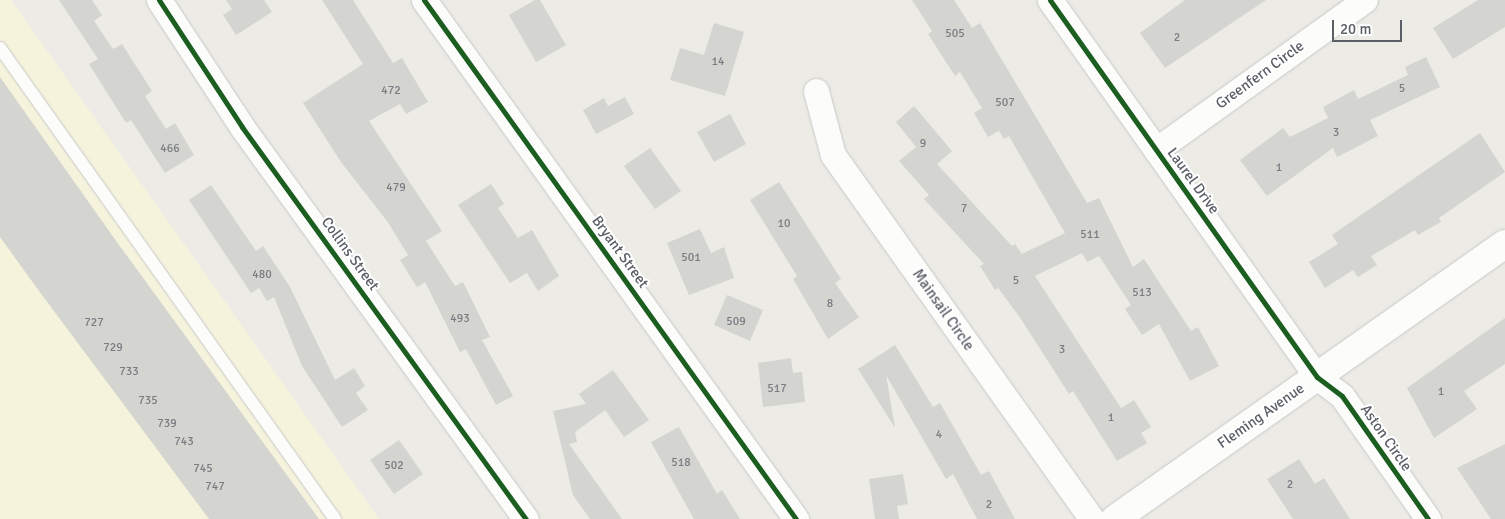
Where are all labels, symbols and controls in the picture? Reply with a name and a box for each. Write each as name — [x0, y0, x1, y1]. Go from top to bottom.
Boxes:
scale bar — [1335, 10, 1405, 42]
text: 20 m — [1340, 20, 1371, 38]
house number: 505 — [945, 27, 965, 41]
house number: 2 — [1174, 31, 1180, 45]
street label: Greenfern Circle — [1212, 37, 1308, 113]
house number: 14 — [712, 55, 724, 69]
house number: 5 — [1399, 82, 1405, 96]
house number: 472 — [381, 84, 401, 98]
house number: 507 — [995, 96, 1015, 110]
house number: 3 — [1333, 126, 1339, 140]
house number: 9 — [920, 137, 926, 151]
house number: 466 — [160, 142, 180, 156]
street label: Laurel Drive — [1163, 144, 1223, 218]
house number: 1 — [1276, 161, 1282, 175]
house number: 479 — [386, 181, 406, 195]
house number: 7 — [961, 202, 967, 216]
street label: Bryant Street — [588, 212, 652, 292]
street label: Collins Street — [317, 214, 383, 294]
house number: 10 — [778, 217, 790, 231]
house number: 511 — [1080, 228, 1100, 242]
house number: 501 — [681, 251, 701, 265]
street label: Mainsail Circle — [908, 266, 978, 354]
house number: 480 — [252, 268, 272, 282]
house number: 5 — [1013, 274, 1019, 288]
house number: 513 — [1132, 286, 1152, 300]
house number: 8 — [827, 297, 833, 311]
house number: 493 — [450, 312, 470, 326]
house number: 509 — [726, 315, 746, 329]
house number: 727 — [84, 316, 104, 330]
house number: 729 — [103, 341, 123, 355]
house number: 3 — [1059, 343, 1065, 357]
house number: 733 — [119, 365, 139, 379]
street label: Fleming Avenue — [1214, 379, 1308, 453]
house number: 517 — [767, 382, 787, 396]
house number: 1 — [1438, 385, 1444, 399]
house number: 735 — [138, 394, 158, 408]
street label: Aston Circle — [1356, 401, 1416, 475]
house number: 1 — [1108, 411, 1114, 425]
house number: 739 — [157, 417, 177, 431]
house number: 4 — [936, 428, 942, 442]
house number: 743 — [174, 435, 194, 449]
house number: 518 — [671, 456, 691, 470]
house number: 502 — [384, 459, 404, 473]
house number: 745 — [193, 462, 213, 476]
house number: 2 — [1287, 478, 1293, 492]
house number: 747 — [205, 480, 225, 494]
house number: 2 — [986, 498, 992, 512]

